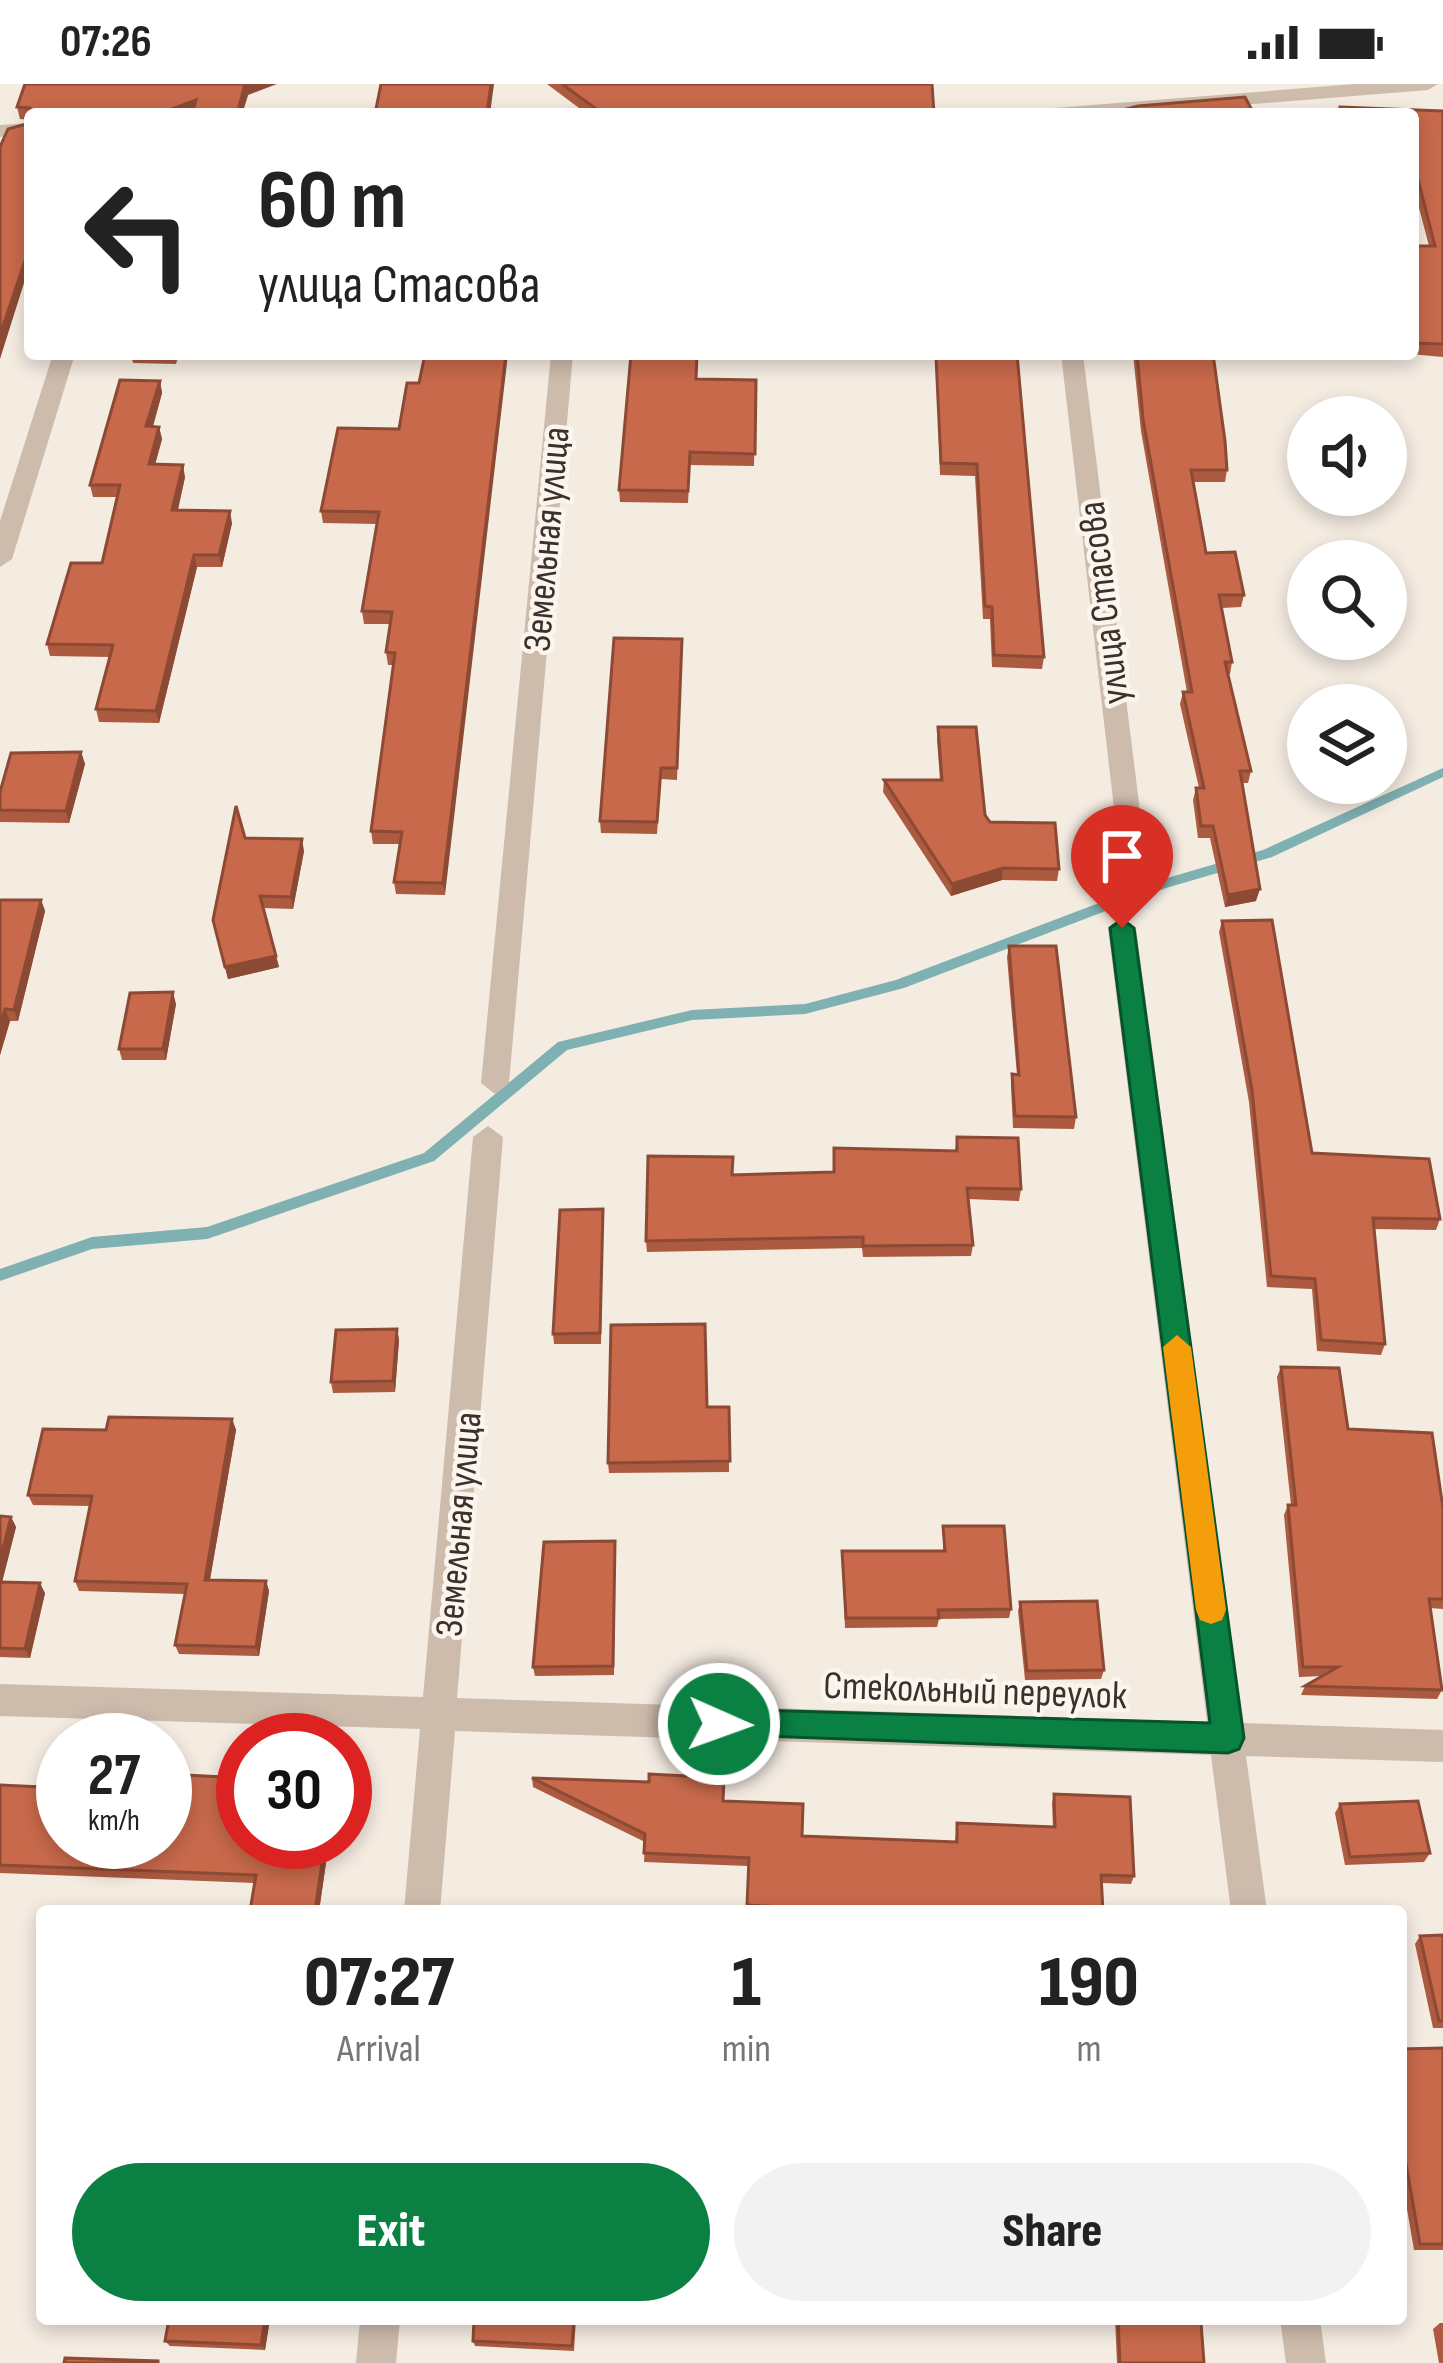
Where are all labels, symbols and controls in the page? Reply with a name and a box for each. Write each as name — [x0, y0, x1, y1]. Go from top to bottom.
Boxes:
text: 07:26 — [60, 15, 152, 70]
text: 60 m — [258, 151, 406, 252]
icon: left — [60, 156, 216, 312]
text: улица Стасова — [258, 253, 540, 318]
map controls — [1287, 396, 1407, 804]
button: sound — [1287, 396, 1407, 516]
street label: Земельная улица — [514, 425, 581, 653]
street label: улица Стасова — [1069, 499, 1140, 707]
button: search — [1287, 540, 1407, 660]
button: layers — [1287, 684, 1407, 804]
pin — [1071, 805, 1173, 928]
icon: arrive — [1089, 823, 1155, 889]
street label: Земельная улица — [426, 1410, 493, 1638]
position arrow — [656, 1661, 782, 1787]
street label: Стекольный переулок — [822, 1663, 1128, 1720]
speed limit sign: 30 — [216, 1713, 372, 1869]
text: 27 — [88, 1740, 140, 1812]
text: km/h — [88, 1803, 140, 1839]
text: 07:27 — [304, 1940, 454, 2027]
text: 1 — [732, 1940, 761, 2027]
text: 190 — [1039, 1940, 1139, 2027]
text: Arrival — [337, 2026, 421, 2073]
text: min — [722, 2026, 771, 2073]
text: m — [1076, 2026, 1101, 2073]
button: Exit — [72, 2163, 710, 2301]
button: Share — [734, 2163, 1371, 2301]

